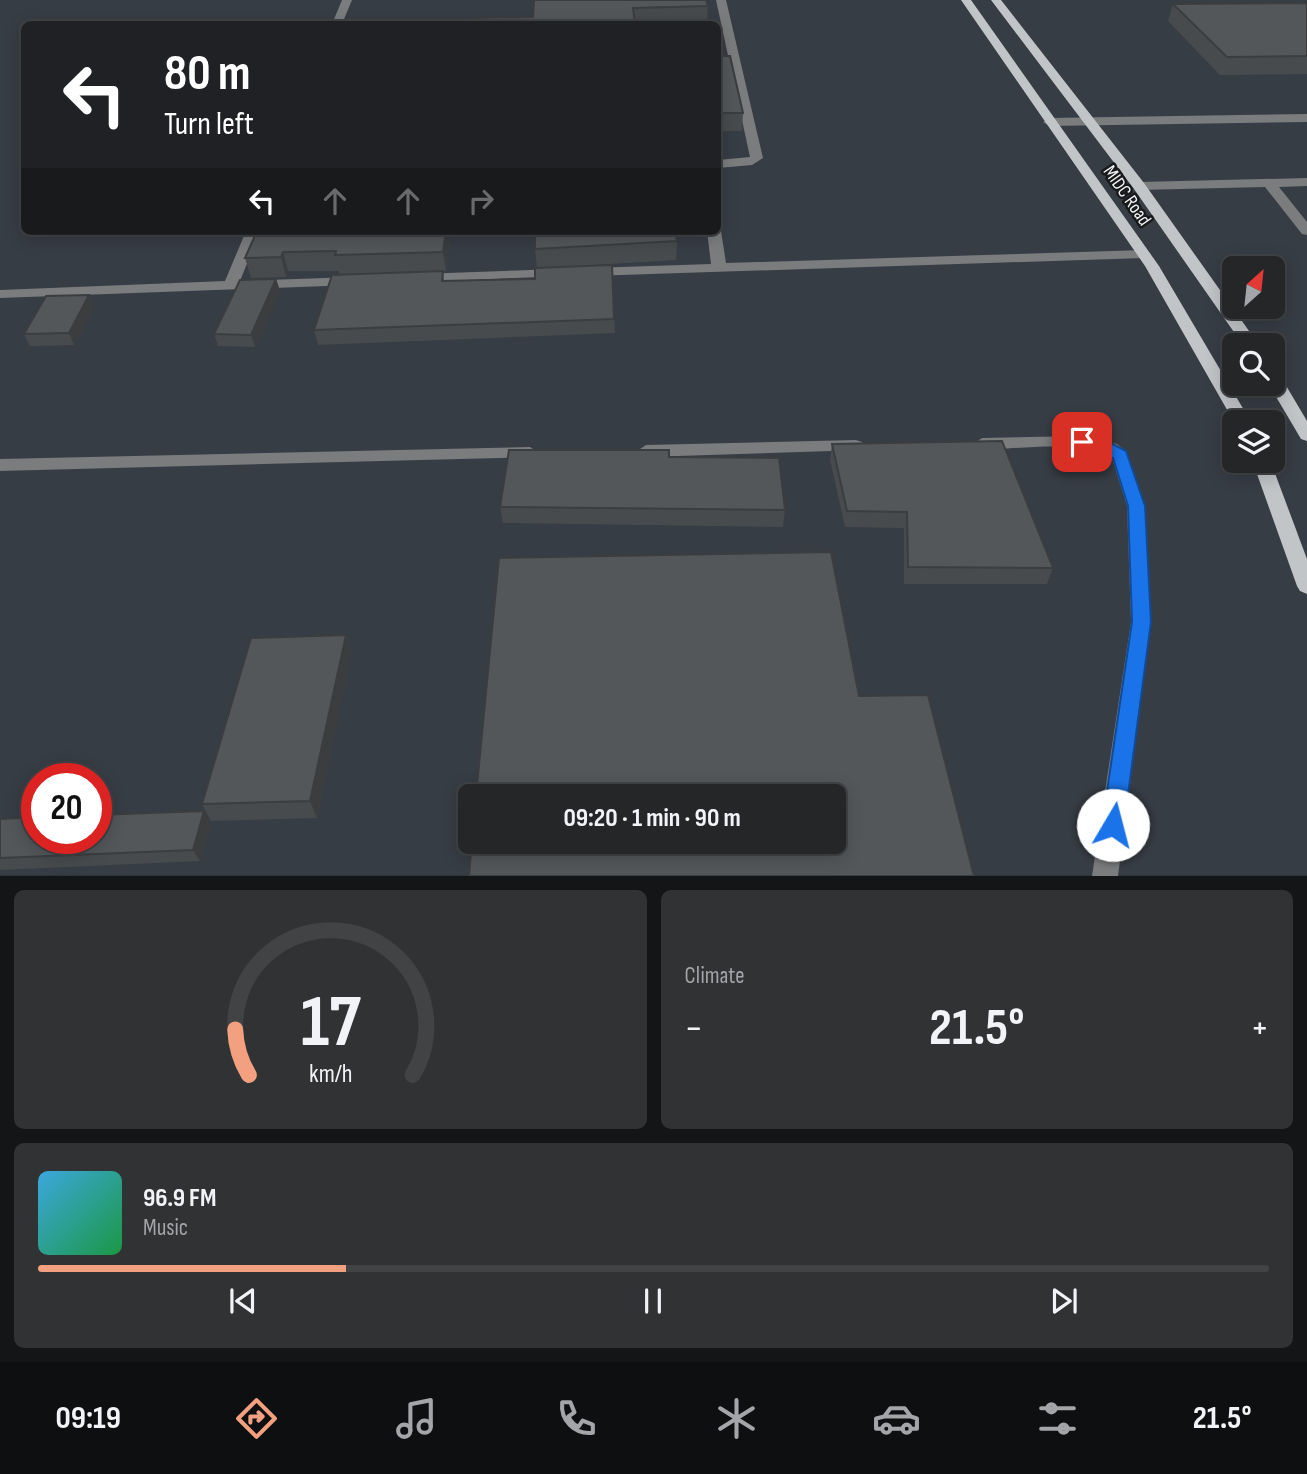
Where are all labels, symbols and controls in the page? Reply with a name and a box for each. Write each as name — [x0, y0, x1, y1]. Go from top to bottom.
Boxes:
text: 80 m — [164, 45, 251, 104]
icon: left — [49, 49, 140, 140]
text: Turn left — [164, 105, 254, 144]
street label: MIDC Road — [1098, 161, 1156, 230]
icon: left — [243, 182, 281, 220]
icon: ahead — [316, 182, 354, 220]
icon: ahead — [389, 182, 427, 220]
icon: right — [462, 182, 500, 220]
north arrow — [1222, 256, 1284, 318]
map controls — [1222, 256, 1285, 473]
button: search — [1222, 333, 1285, 396]
button: layers — [1222, 410, 1285, 473]
pin — [1052, 412, 1112, 472]
icon: arrive — [1063, 423, 1101, 461]
speed limit sign: 20 — [21, 763, 112, 854]
position arrow — [1076, 788, 1150, 862]
text: 09:20 · 1 min · 90 m — [563, 803, 741, 834]
text: Climate — [685, 962, 744, 990]
text: 17 — [300, 980, 360, 1068]
text: 21.5° — [929, 997, 1024, 1060]
text: − — [685, 1006, 703, 1051]
text: + — [1250, 1006, 1269, 1051]
text: km/h — [309, 1059, 352, 1090]
text: 96.9 FM — [143, 1183, 216, 1214]
text: Music — [143, 1214, 188, 1242]
icon: previous — [224, 1282, 262, 1320]
icon: pause — [634, 1282, 672, 1320]
icon: next — [1045, 1282, 1083, 1320]
icon: directions — [232, 1394, 281, 1443]
icon: music — [392, 1394, 441, 1443]
icon: phone — [552, 1394, 601, 1443]
icon: climate — [712, 1394, 761, 1443]
icon: car — [872, 1394, 921, 1443]
icon: filters — [1033, 1394, 1082, 1443]
text: 09:19 — [56, 1399, 121, 1438]
text: 21.5° — [1193, 1399, 1251, 1438]

